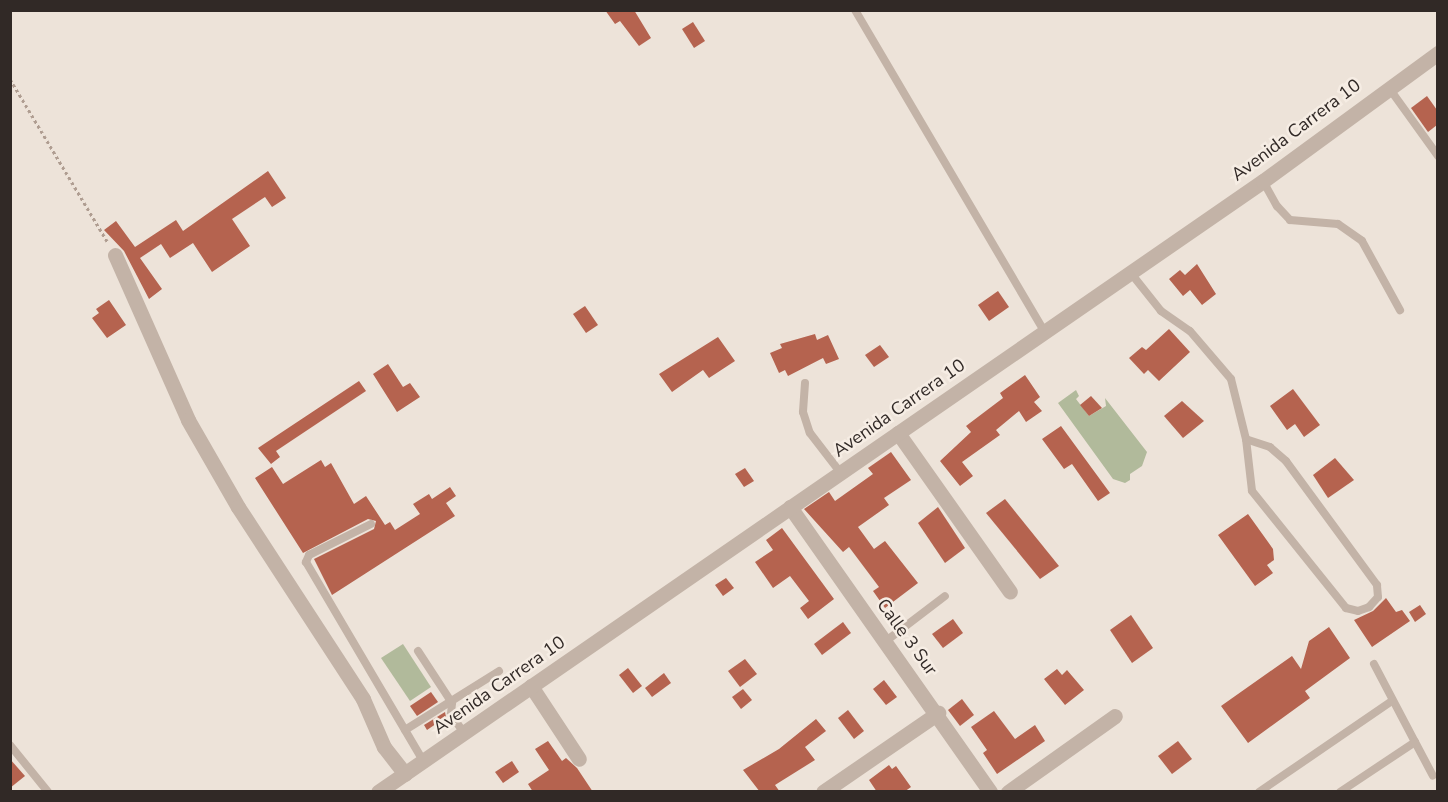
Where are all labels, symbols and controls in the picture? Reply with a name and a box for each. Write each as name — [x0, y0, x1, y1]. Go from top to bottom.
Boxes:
street label: Avenida Carrera 10 — [1227, 74, 1365, 186]
street label: Avenida Carrera 10 — [829, 354, 969, 462]
street label: Calle 3 Sur — [872, 595, 942, 679]
street label: Avenida Carrera 10 — [429, 631, 569, 739]

